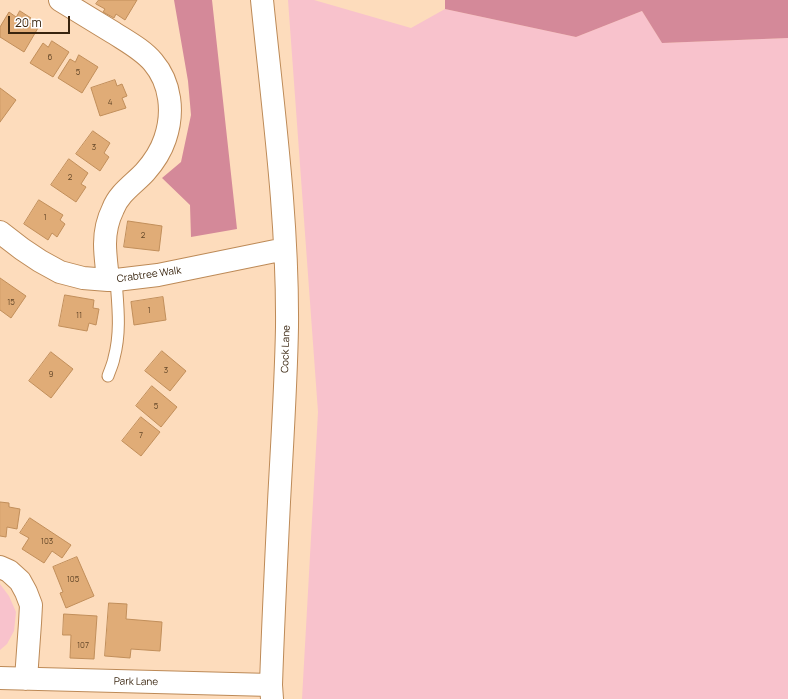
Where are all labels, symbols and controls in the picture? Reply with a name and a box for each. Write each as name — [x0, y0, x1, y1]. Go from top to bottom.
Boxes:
scale bar — [10, 8, 72, 34]
text: 20 m — [15, 14, 42, 31]
house number: 6 — [48, 53, 52, 63]
house number: 5 — [76, 68, 80, 78]
house number: 4 — [108, 98, 112, 108]
house number: 3 — [92, 143, 96, 153]
house number: 2 — [68, 173, 72, 183]
house number: 1 — [43, 213, 47, 223]
house number: 2 — [141, 231, 145, 241]
street label: Crabtree Walk — [116, 265, 182, 285]
house number: 15 — [7, 298, 15, 308]
house number: 1 — [147, 306, 151, 316]
house number: 11 — [76, 311, 82, 321]
street label: Cock Lane — [279, 325, 293, 373]
house number: 3 — [164, 366, 168, 376]
house number: 9 — [49, 370, 53, 380]
house number: 5 — [154, 402, 158, 412]
house number: 7 — [139, 431, 143, 441]
house number: 103 — [41, 537, 53, 547]
house number: 105 — [67, 575, 79, 585]
house number: 107 — [77, 641, 89, 651]
street label: Park Lane — [114, 676, 158, 688]

